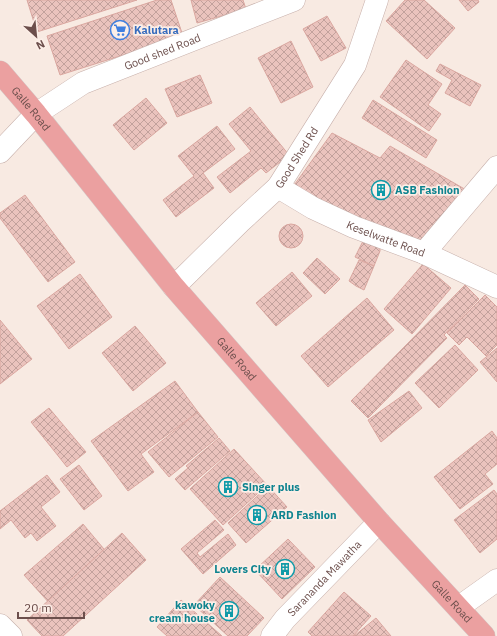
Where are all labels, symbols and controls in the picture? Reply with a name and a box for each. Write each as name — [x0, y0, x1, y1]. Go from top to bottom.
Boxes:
north arrow — [16, 16, 56, 56]
supermarket icon: Kalutara — [109, 19, 131, 41]
place label: Kalutara — [134, 23, 179, 37]
street label: Good shed Road — [122, 30, 203, 73]
text: N — [34, 37, 47, 53]
street label: Galle Road — [9, 84, 54, 134]
street label: Good Shed Rd — [272, 124, 321, 191]
building icon: ASB Fashion — [370, 179, 392, 201]
place label: ASB Fashion — [395, 183, 460, 197]
street label: Keselwatte Road — [344, 218, 427, 260]
street label: Galle Road — [214, 334, 260, 384]
building icon: Singer plus — [217, 476, 239, 498]
place label: Singer plus — [242, 480, 300, 494]
building icon: ARD Fashion — [246, 504, 268, 526]
place label: ARD Fashion — [271, 508, 336, 522]
street label: Sarananda Mawatha — [284, 537, 364, 619]
building icon: Lovers City — [274, 558, 296, 580]
place label: Lovers City — [214, 562, 271, 576]
street label: Galle Road — [429, 577, 475, 625]
scale bar — [18, 594, 84, 620]
place label: kawoky cream house — [149, 598, 215, 625]
text: 20 m — [24, 600, 52, 615]
building icon: kawoky cream house — [218, 600, 240, 622]

